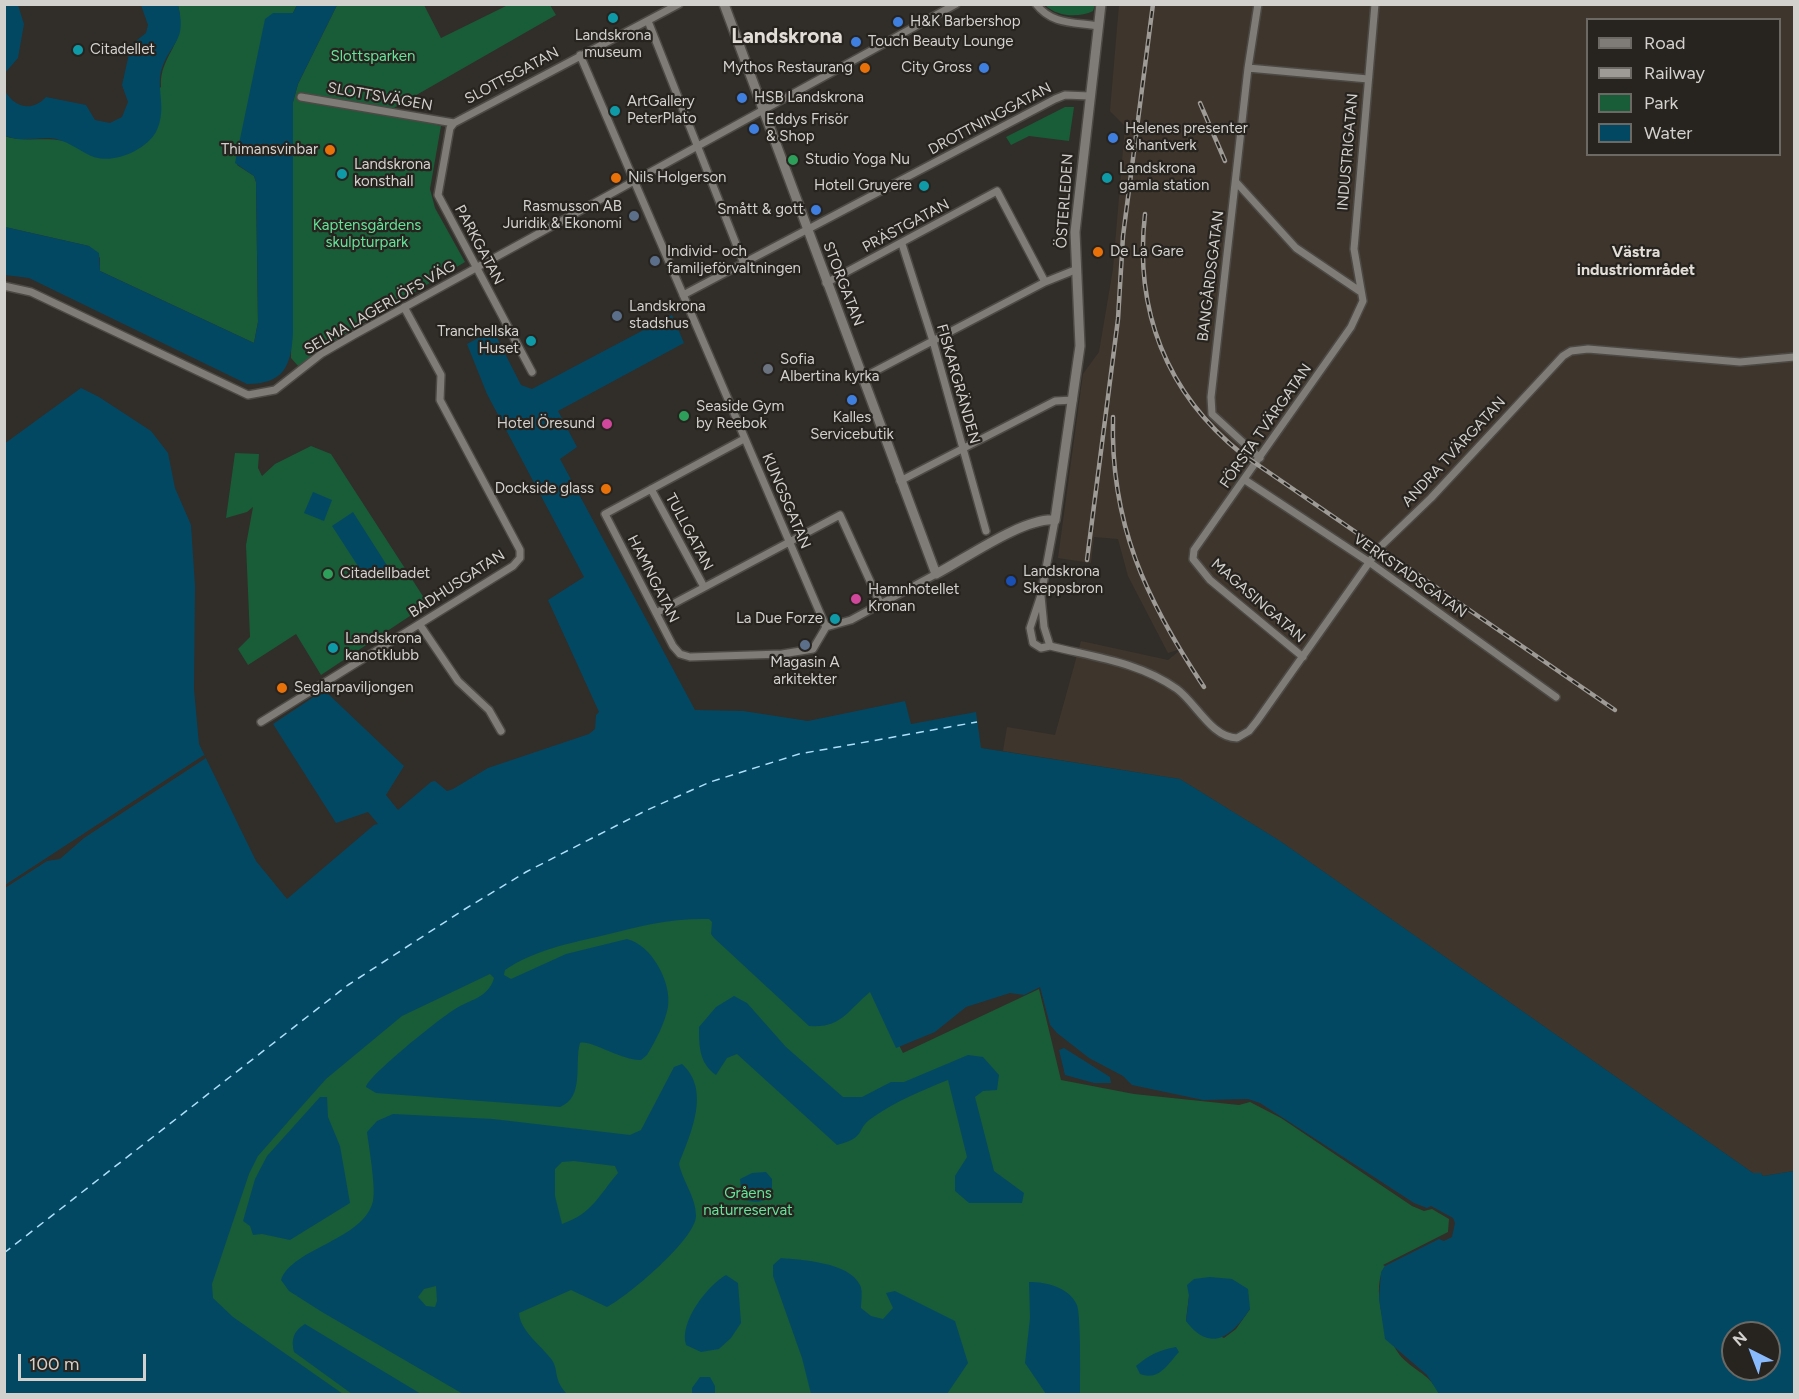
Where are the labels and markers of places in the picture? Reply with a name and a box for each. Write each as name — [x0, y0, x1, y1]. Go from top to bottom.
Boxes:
marker: Landskrona museum — [606, 11, 620, 25]
place label: H&K Barbershop — [910, 13, 1021, 31]
marker: H&K Barbershop — [891, 15, 905, 29]
place label: Landskrona museum — [575, 27, 651, 62]
place label: Touch Beauty Lounge — [868, 33, 1013, 51]
marker: Touch Beauty Lounge — [849, 35, 863, 49]
place label: Citadellet — [90, 41, 155, 59]
marker: Citadellet — [71, 43, 85, 57]
place label: Mythos Restaurang — [723, 59, 853, 77]
place label: City Gross — [901, 59, 972, 77]
marker: Mythos Restaurang — [858, 61, 872, 75]
marker: City Gross — [977, 61, 991, 75]
place label: HSB Landskrona — [754, 89, 864, 107]
marker: HSB Landskrona — [735, 91, 749, 105]
place label: ArtGallery PeterPlato — [627, 93, 697, 128]
marker: ArtGallery PeterPlato — [608, 104, 622, 118]
place label: Eddys Frisör & Shop — [766, 111, 848, 146]
place label: Helenes presenter & hantverk — [1125, 120, 1248, 155]
marker: Eddys Frisör & Shop — [747, 122, 761, 136]
marker: Helenes presenter & hantverk — [1106, 131, 1120, 145]
place label: Thimansvinbar — [221, 141, 318, 159]
marker: Thimansvinbar — [323, 143, 337, 157]
place label: Studio Yoga Nu — [805, 151, 910, 169]
marker: Studio Yoga Nu — [786, 153, 800, 167]
place label: Landskrona konsthall — [354, 156, 431, 191]
place label: Landskrona gamla station — [1119, 160, 1209, 195]
marker: Landskrona konsthall — [335, 167, 349, 181]
place label: Nils Holgerson — [628, 169, 726, 187]
marker: Nils Holgerson — [609, 171, 623, 185]
marker: Landskrona gamla station — [1100, 171, 1114, 185]
place label: Hotell Gruyere — [814, 177, 912, 195]
marker: Hotell Gruyere — [917, 179, 931, 193]
place label: Rasmusson AB Juridik & Ekonomi — [503, 198, 622, 233]
place label: Smått & gott — [717, 201, 804, 219]
marker: Smått & gott — [809, 203, 823, 217]
marker: Rasmusson AB Juridik & Ekonomi — [627, 209, 641, 223]
place label: Individ- och familjeförvaltningen — [667, 243, 801, 278]
place label: De La Gare — [1110, 243, 1184, 261]
marker: De La Gare — [1091, 245, 1105, 259]
marker: Individ- och familjeförvaltningen — [648, 254, 662, 268]
place label: Landskrona stadshus — [629, 298, 706, 333]
marker: Landskrona stadshus — [610, 309, 624, 323]
place label: Tranchellska Huset — [437, 323, 519, 358]
marker: Tranchellska Huset — [524, 334, 538, 348]
place label: Sofia Albertina kyrka — [780, 351, 879, 386]
marker: Sofia Albertina kyrka — [761, 362, 775, 376]
marker: Kalles Servicebutik — [845, 393, 859, 407]
place label: Seaside Gym by Reebok — [696, 398, 784, 433]
marker: Seaside Gym by Reebok — [677, 409, 691, 423]
place label: Kalles Servicebutik — [810, 409, 894, 444]
place label: Hotel Öresund — [497, 415, 595, 433]
marker: Hotel Öresund — [600, 417, 614, 431]
place label: Dockside glass — [495, 480, 594, 498]
marker: Dockside glass — [599, 482, 613, 496]
place label: Landskrona Skeppsbron — [1023, 563, 1103, 598]
place label: Citadellbadet — [340, 565, 430, 583]
marker: Citadellbadet — [321, 567, 335, 581]
marker: Landskrona Skeppsbron — [1004, 574, 1018, 588]
place label: Hamnhotellet Kronan — [868, 581, 959, 616]
marker: Hamnhotellet Kronan — [849, 592, 863, 606]
place label: La Due Forze — [736, 610, 823, 628]
marker: La Due Forze — [828, 612, 842, 626]
place label: Landskrona kanotklubb — [345, 630, 422, 665]
marker: Magasin A arkitekter — [798, 638, 812, 652]
marker: Landskrona kanotklubb — [326, 641, 340, 655]
place label: Magasin A arkitekter — [770, 654, 840, 689]
place label: Seglarpaviljongen — [294, 679, 414, 697]
marker: Seglarpaviljongen — [275, 681, 289, 695]

